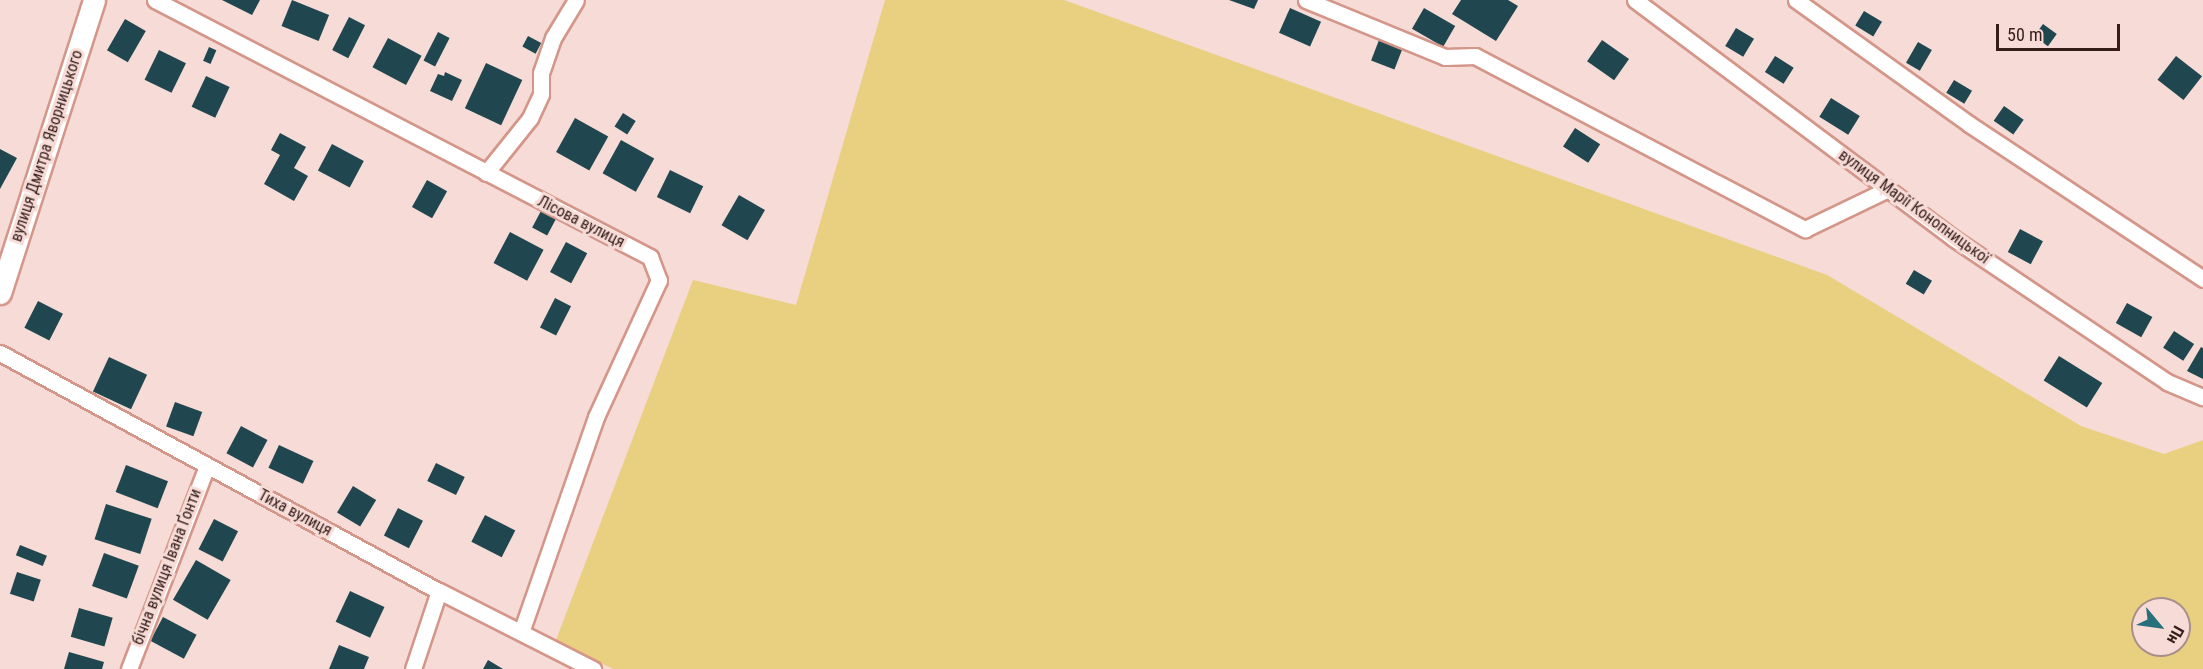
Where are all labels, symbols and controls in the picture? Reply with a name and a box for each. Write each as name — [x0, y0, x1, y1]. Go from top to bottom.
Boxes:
scale bar — [1999, 12, 2124, 50]
text: 50 m — [2007, 24, 2042, 45]
street label: вулиця Дмитра Яворницького — [7, 48, 87, 244]
street label: вулиця Марії Конопницької — [1835, 146, 1993, 268]
street label: Лісова вулиця — [534, 192, 628, 252]
street label: бічна вулиця Івана Ґонти — [128, 486, 206, 648]
street label: Тиха вулиця — [255, 486, 335, 540]
north arrow — [2131, 597, 2191, 657]
text: Пн — [2163, 623, 2188, 647]

